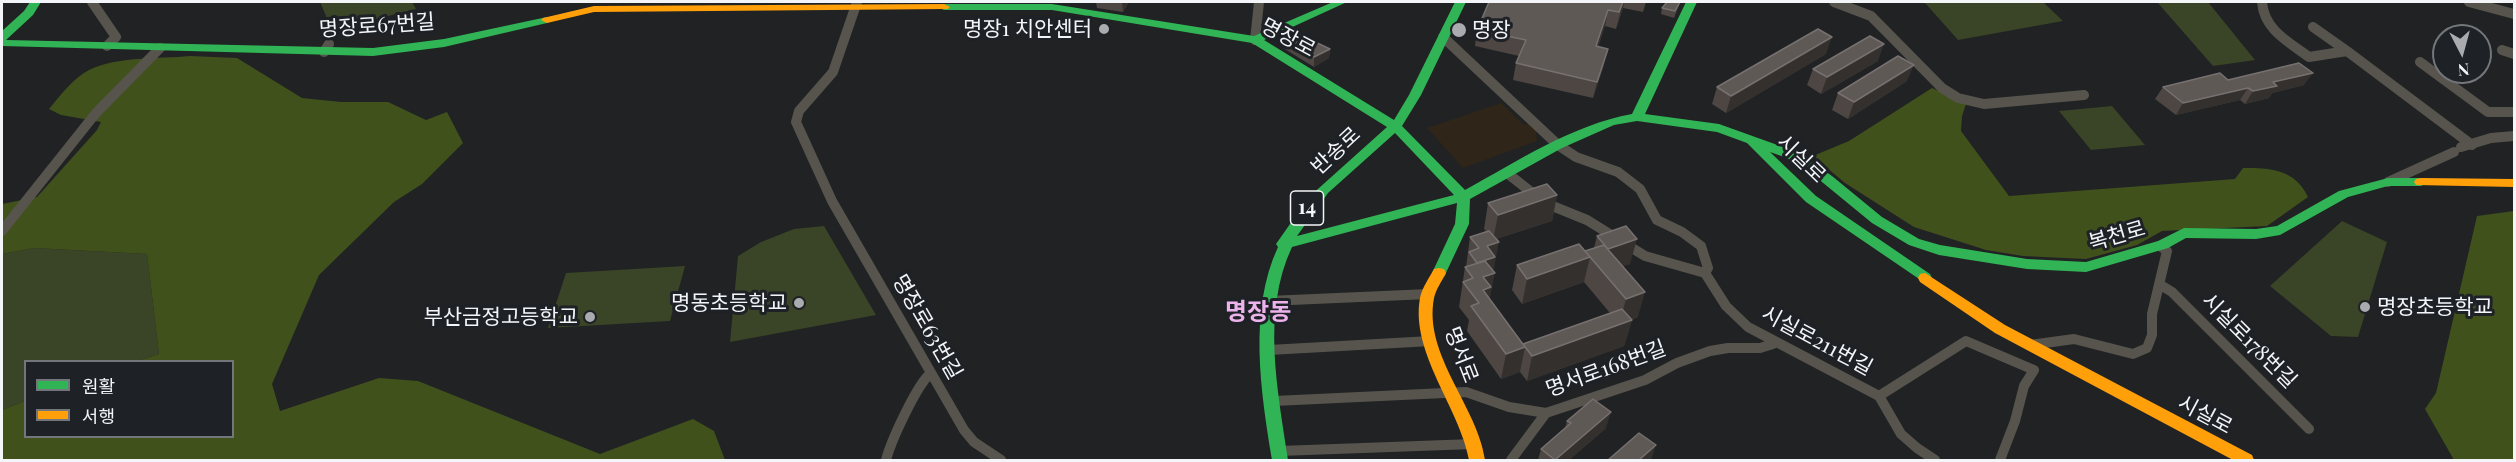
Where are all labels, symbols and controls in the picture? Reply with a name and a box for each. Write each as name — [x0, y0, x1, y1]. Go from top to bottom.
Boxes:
street label: 명장로67번길 — [318, 9, 436, 43]
street label: 명장로 — [1256, 13, 1320, 63]
place label: 명장1 치안센터 — [963, 16, 1092, 42]
place label: 명장 — [1472, 17, 1511, 43]
marker: 명장 — [1450, 21, 1468, 39]
marker: 명장1 치안센터 — [1097, 22, 1111, 36]
north arrow — [2432, 24, 2492, 84]
text: N — [2457, 59, 2471, 81]
street label: 반송로 — [1306, 122, 1366, 180]
street label: 시실로 — [1771, 130, 1831, 188]
road number: 14 — [1290, 191, 1324, 225]
street label: 복천로 — [2086, 216, 2148, 256]
street label: 명장로63번길 — [887, 270, 967, 384]
street label: 시실로178번길 — [2196, 288, 2302, 394]
place label: 명동초등학교 — [671, 290, 787, 316]
place label: 명장초등학교 — [2377, 294, 2493, 320]
marker: 명동초등학교 — [792, 296, 806, 310]
district label: 명장동 — [1225, 299, 1291, 327]
marker: 명장초등학교 — [2358, 300, 2372, 314]
street label: 시실로211번길 — [1757, 301, 1877, 381]
place label: 부산금정고등학교 — [423, 304, 578, 330]
marker: 부산금정고등학교 — [583, 310, 597, 324]
street label: 명서로 — [1439, 323, 1483, 387]
street label: 명서로168번길 — [1542, 336, 1670, 402]
legend — [24, 360, 234, 438]
text: 원활 — [82, 374, 115, 398]
street label: 시실로 — [2173, 390, 2237, 440]
text: 서행 — [82, 404, 115, 428]

